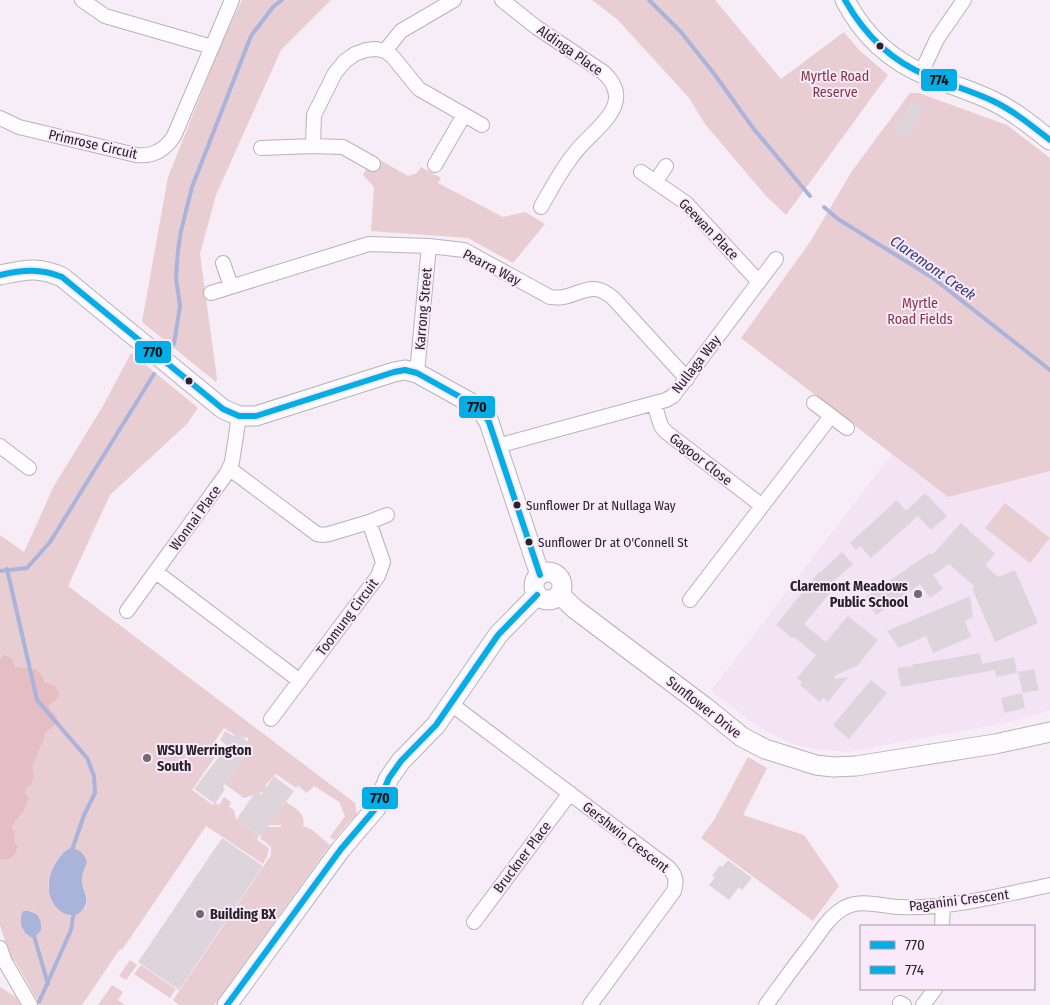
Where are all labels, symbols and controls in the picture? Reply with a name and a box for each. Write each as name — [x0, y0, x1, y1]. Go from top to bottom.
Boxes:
street label: Aldinga Place — [534, 22, 606, 79]
unlabelled marker — [875, 41, 885, 51]
park label: Myrtle Road Reserve — [801, 68, 869, 101]
line badge: 774 — [920, 68, 958, 92]
text: 774 — [930, 72, 948, 89]
street label: Primrose Circuit — [47, 126, 139, 163]
street label: Geewan Place — [675, 195, 742, 264]
water label: Claremont Creek — [887, 232, 980, 304]
street label: Pearra Way — [460, 246, 524, 290]
street label: Karrong Street — [411, 267, 436, 351]
park label: Myrtle Road Fields — [887, 295, 953, 328]
street label: Nullaga Way — [668, 331, 725, 397]
line badge: 770 — [134, 340, 172, 364]
text: 770 — [143, 344, 163, 361]
unlabelled marker — [184, 376, 194, 386]
line badge: 770 — [458, 395, 496, 419]
text: 770 — [467, 399, 487, 416]
street label: Gagoor Close — [666, 430, 735, 489]
street label: Wonnai Place — [166, 482, 225, 554]
place label: Sunflower Dr at Nullaga Way — [526, 498, 676, 513]
marker: Sunflower Dr at Nullaga Way — [512, 500, 522, 510]
place label: Sunflower Dr at O'Connell St — [538, 535, 689, 550]
marker: Sunflower Dr at O'Connell St — [524, 537, 534, 547]
street label: Toomung Circuit — [313, 575, 382, 659]
place label: Claremont Meadows Public School — [790, 578, 908, 611]
marker: Claremont Meadows Public School — [912, 588, 924, 600]
street label: Sunflower Drive — [663, 673, 745, 742]
place label: WSU Werrington South — [157, 742, 252, 775]
marker: WSU Werrington South — [141, 752, 153, 764]
line badge: 770 — [361, 786, 399, 810]
text: 770 — [370, 790, 390, 807]
street label: Gershwin Crescent — [579, 798, 673, 877]
street label: Bruckner Place — [490, 818, 555, 896]
street label: Paganini Crescent — [908, 886, 1010, 915]
place label: Building BX — [210, 906, 276, 923]
marker: Building BX — [194, 908, 206, 920]
legend — [860, 925, 1035, 990]
text: 770 — [905, 936, 925, 954]
text: 774 — [905, 961, 924, 979]

